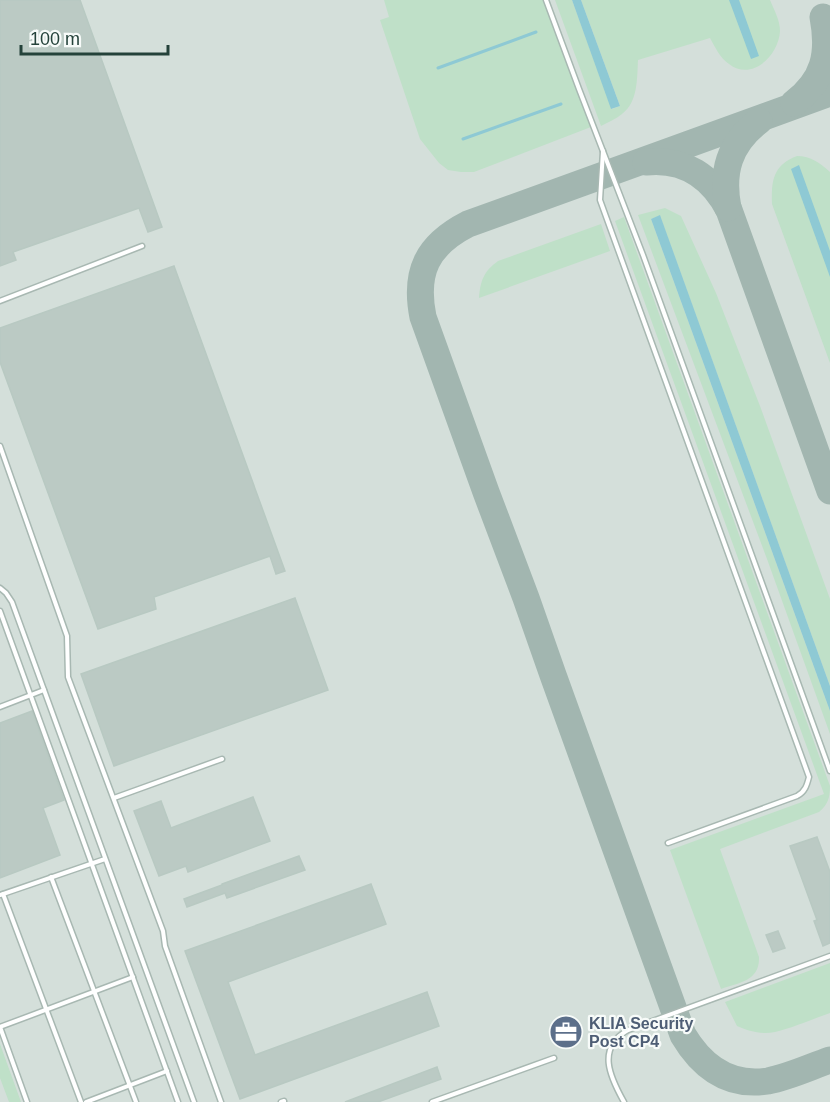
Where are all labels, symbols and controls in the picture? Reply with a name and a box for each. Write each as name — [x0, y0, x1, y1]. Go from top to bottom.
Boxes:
scale bar — [21, 18, 168, 56]
text: 100 m — [30, 29, 80, 49]
office icon: KLIA Security Post CP4 — [548, 1014, 584, 1050]
place label: KLIA Security Post CP4 — [589, 1015, 693, 1050]

